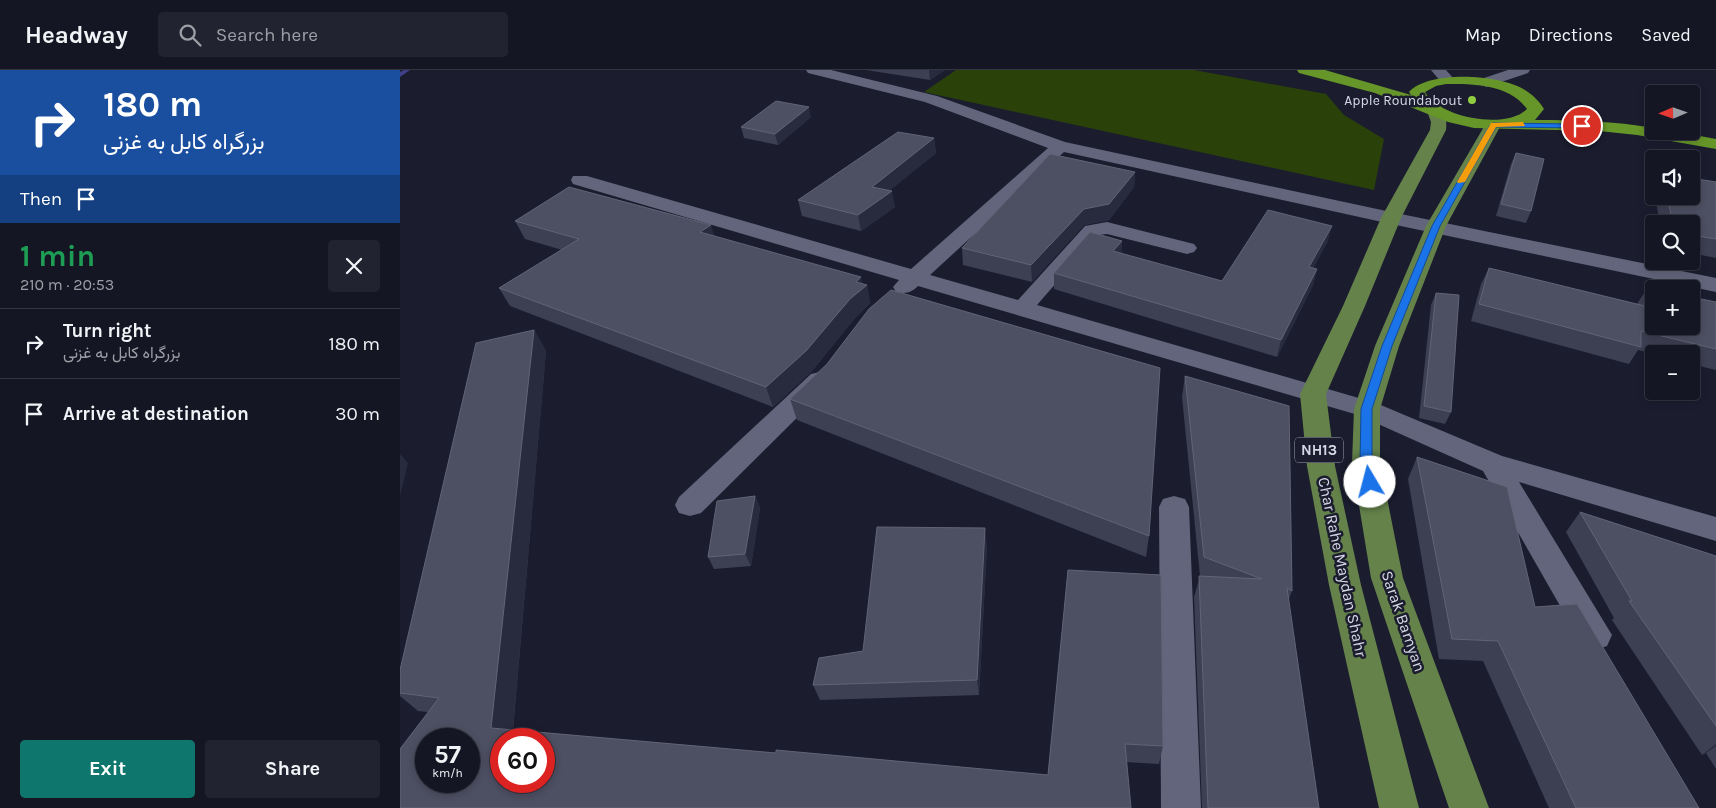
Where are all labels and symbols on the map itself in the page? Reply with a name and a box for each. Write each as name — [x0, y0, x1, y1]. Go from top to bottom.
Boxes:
north arrow — [1645, 85, 1700, 140]
place label: Apple Roundabout — [1344, 92, 1462, 109]
marker: Apple Roundabout — [1466, 94, 1478, 106]
pin — [1561, 105, 1603, 147]
road number: NH13 — [1295, 438, 1343, 462]
position arrow — [1343, 455, 1395, 507]
street label: Char Rahe Maydan Shahr — [1314, 475, 1371, 659]
street label: Sarak Bamyan — [1377, 568, 1430, 674]
speed limit sign: 60 — [490, 728, 555, 793]

